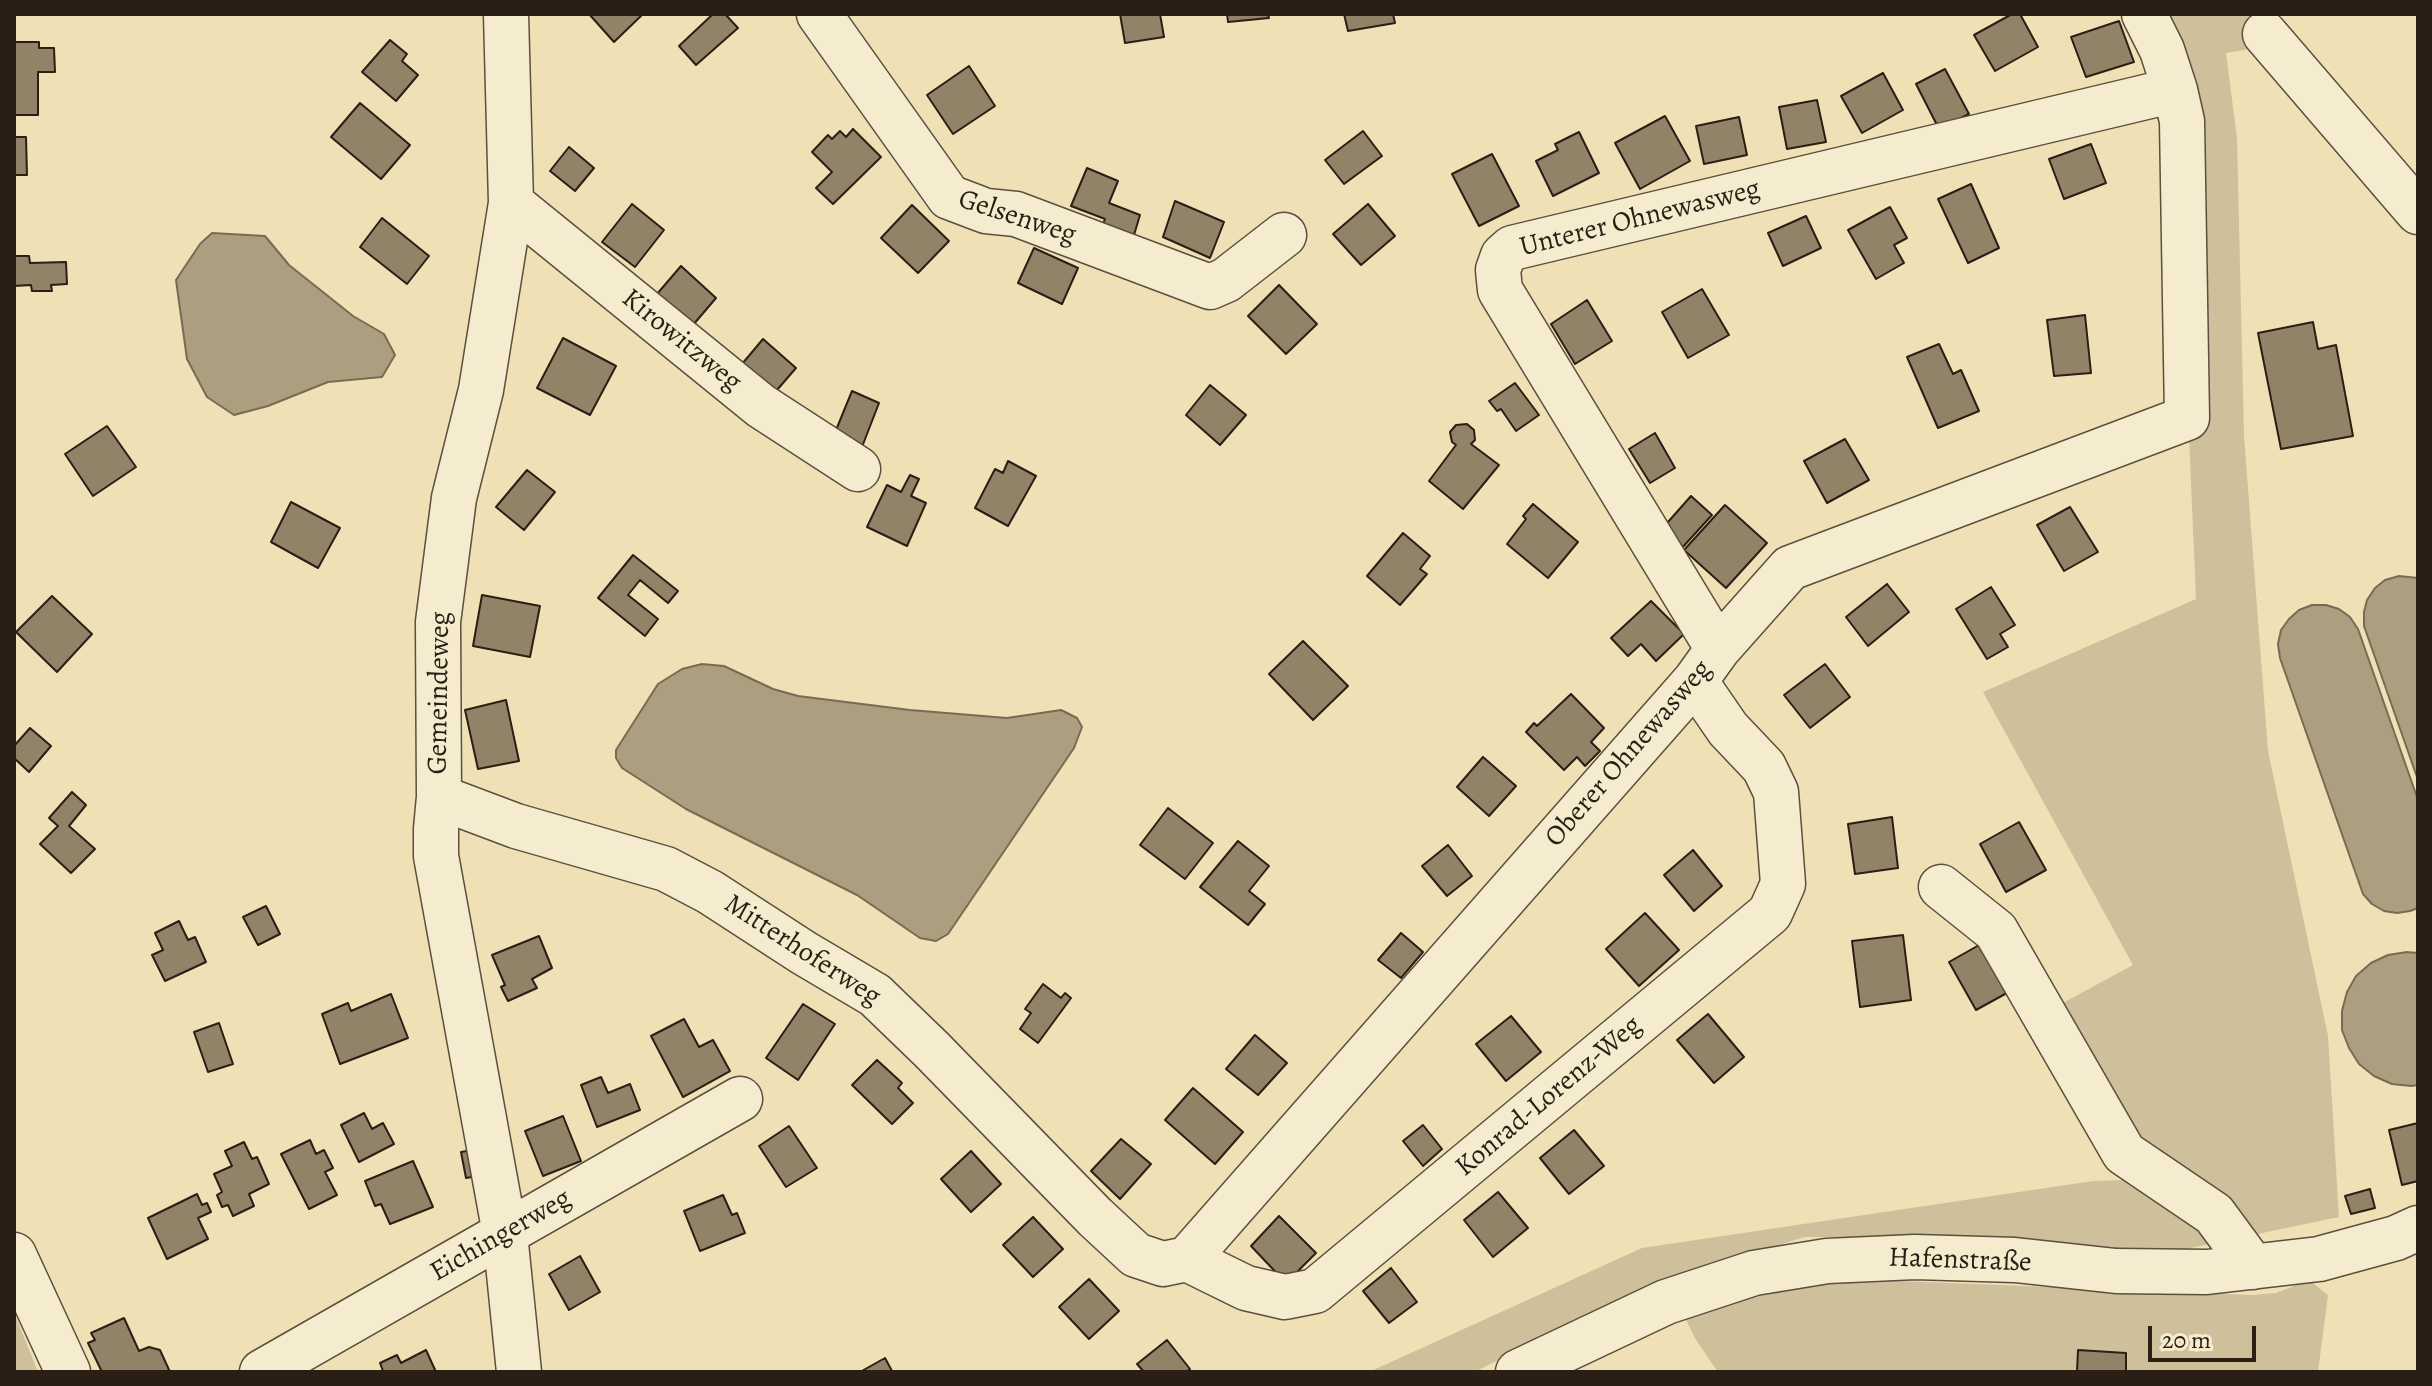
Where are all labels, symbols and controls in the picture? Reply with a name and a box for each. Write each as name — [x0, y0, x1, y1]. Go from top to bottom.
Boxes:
street label: Unterer Ohnewasweg — [1516, 173, 1764, 265]
street label: Gelsenweg — [954, 183, 1080, 253]
street label: Kirowitzweg — [614, 282, 748, 400]
street label: Gemeindeweg — [422, 611, 458, 775]
street label: Oberer Ohnewasweg — [1539, 654, 1719, 854]
street label: Mitterhoferweg — [717, 888, 887, 1014]
street label: Konrad-Lorenz-Weg — [1449, 1009, 1649, 1185]
street label: Eichingerweg — [425, 1182, 577, 1290]
street label: Hafenstraße — [1888, 1242, 2032, 1280]
scale bar — [2152, 1310, 2260, 1360]
text: 20 m — [2162, 1324, 2211, 1356]

